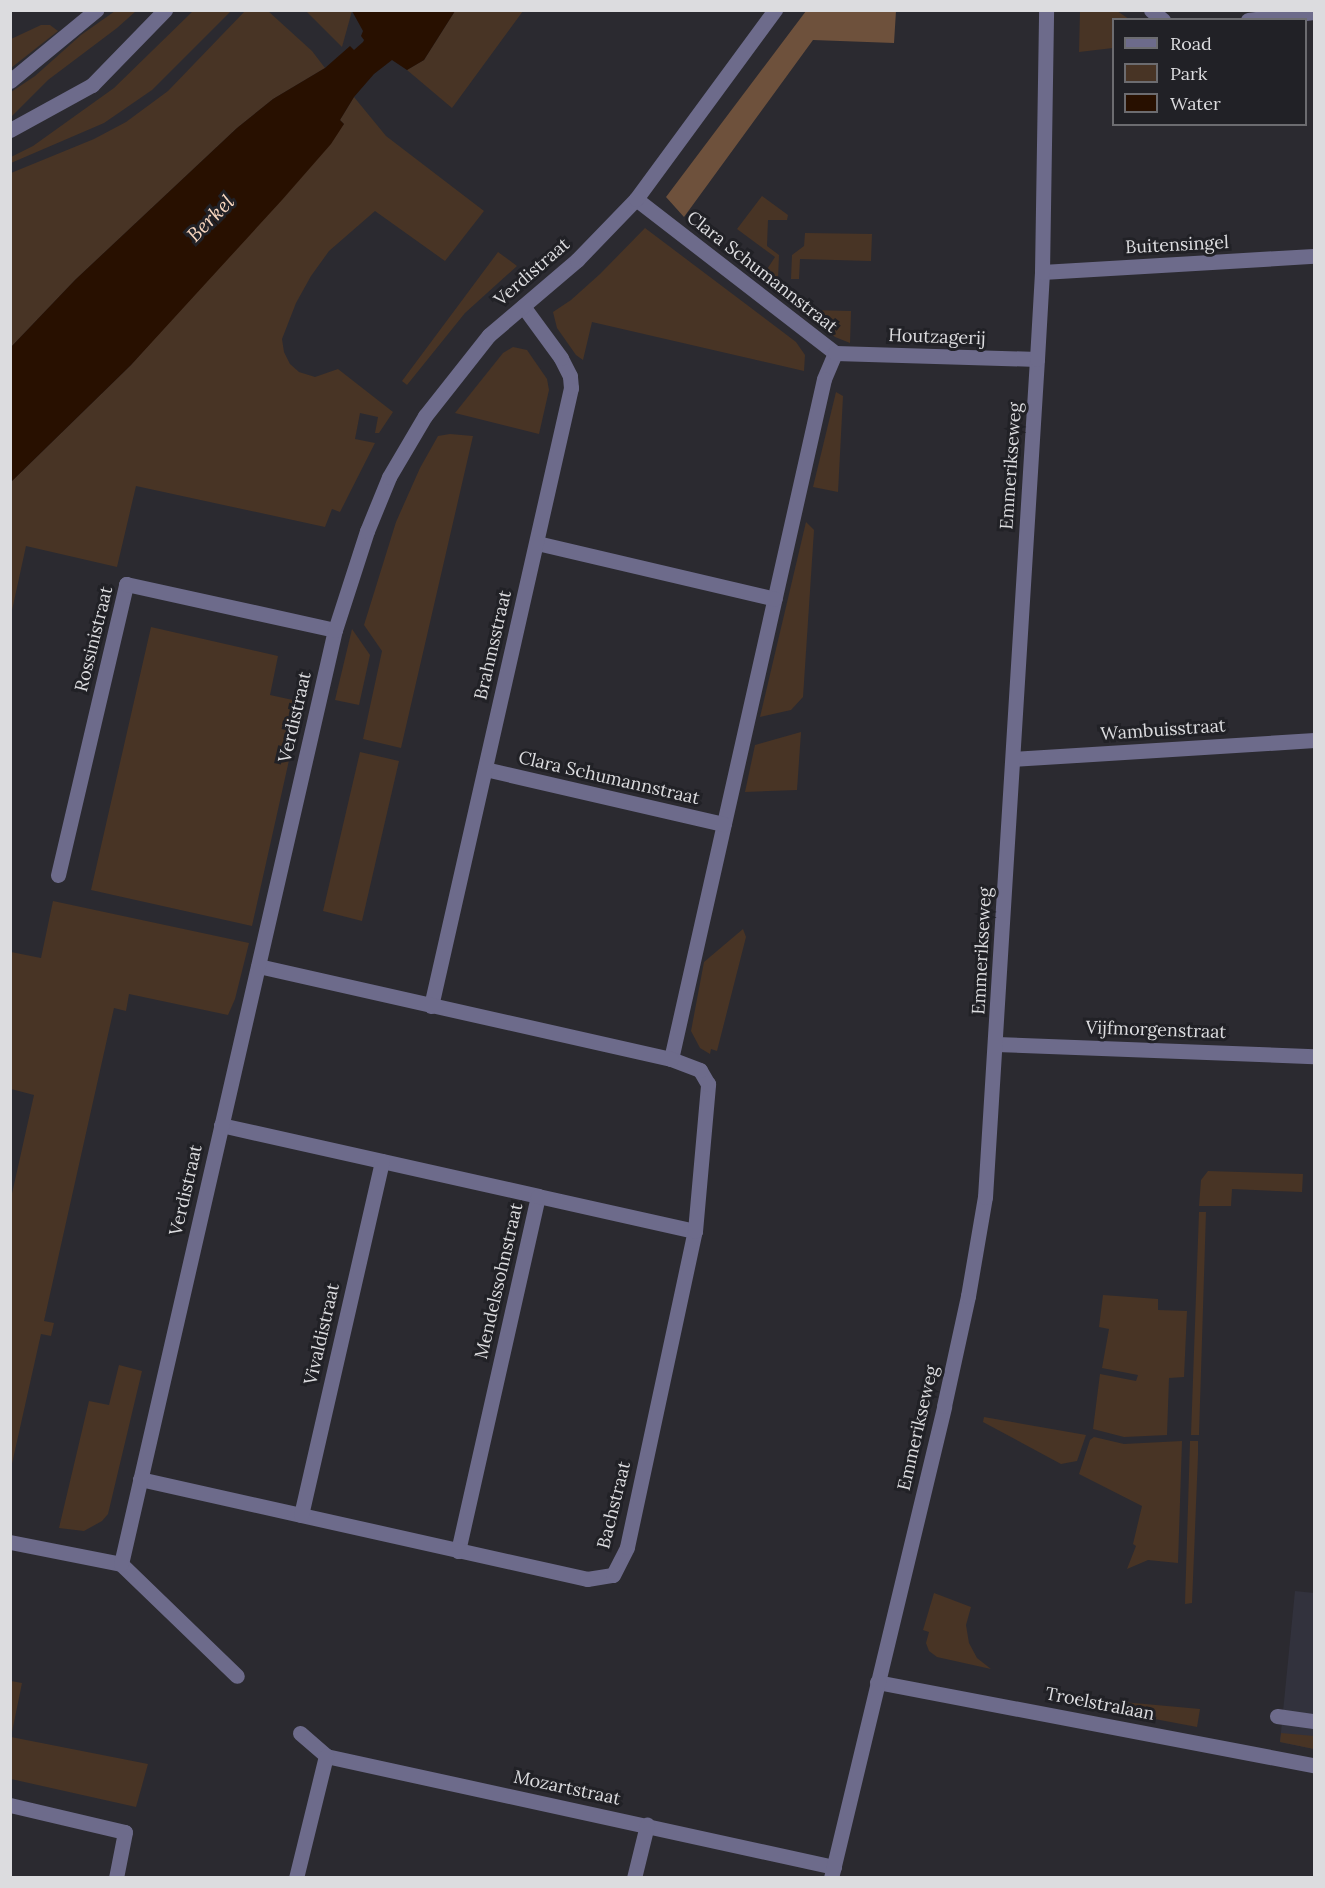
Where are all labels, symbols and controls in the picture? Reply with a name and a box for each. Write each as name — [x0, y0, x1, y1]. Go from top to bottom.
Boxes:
legend — [1112, 18, 1307, 126]
text: Road — [1170, 32, 1212, 55]
text: Park — [1170, 62, 1207, 85]
text: Water — [1170, 92, 1221, 115]
water label: Berkel — [182, 190, 238, 246]
street label: Clara Schumannstraat — [682, 206, 842, 338]
street label: Buitensingel — [1125, 232, 1229, 258]
street label: Verdistraat — [490, 233, 574, 311]
street label: Houtzagerij — [888, 325, 986, 349]
street label: Emmerikseweg — [996, 402, 1026, 530]
street label: Rossinistraat — [70, 584, 118, 694]
street label: Brahmsstraat — [470, 588, 516, 702]
street label: Verdistraat — [274, 669, 316, 765]
street label: Wambuisstraat — [1100, 715, 1226, 745]
street label: Clara Schumannstraat — [516, 747, 702, 809]
street label: Emmerikseweg — [968, 887, 996, 1015]
street label: Vijfmorgenstraat — [1085, 1017, 1227, 1043]
street label: Verdistraat — [165, 1142, 207, 1238]
street label: Mendelssohnstraat — [471, 1201, 527, 1361]
street label: Vivaldistraat — [300, 1281, 344, 1387]
street label: Emmerikseweg — [893, 1363, 943, 1493]
street label: Bachstraat — [593, 1459, 635, 1551]
street label: Troelstralaan — [1044, 1683, 1156, 1725]
street label: Mozartstraat — [512, 1766, 622, 1810]

